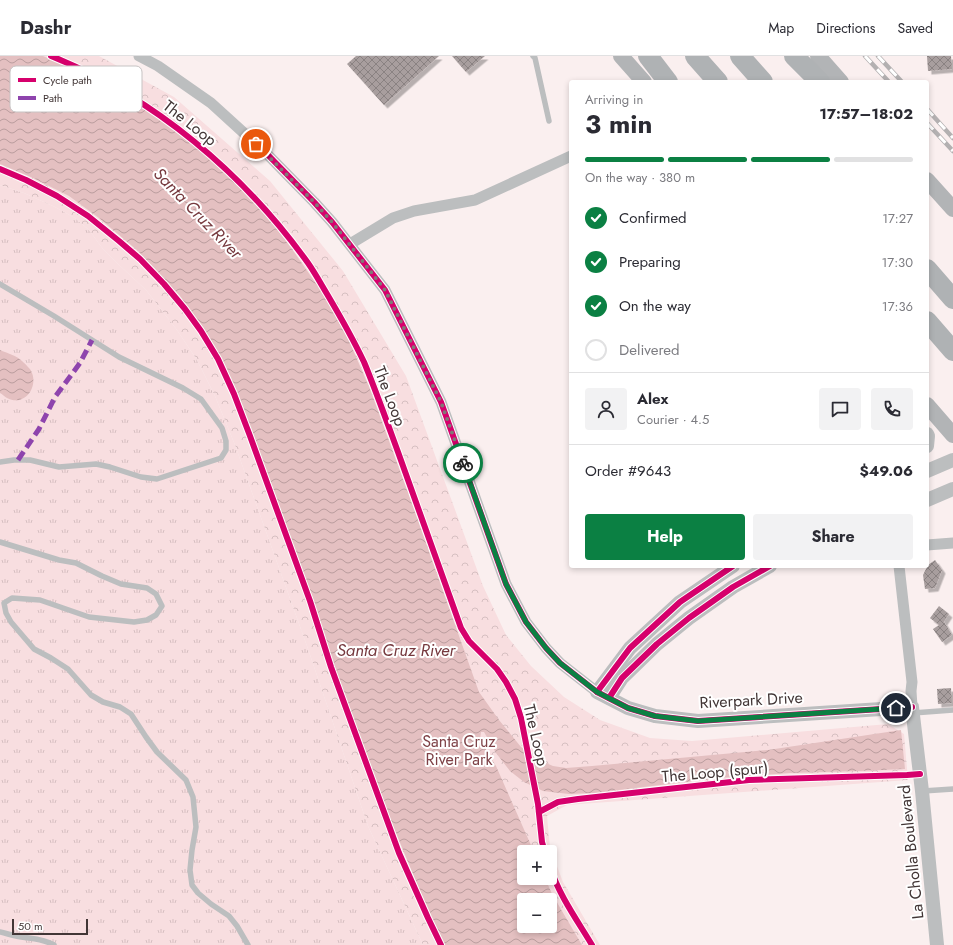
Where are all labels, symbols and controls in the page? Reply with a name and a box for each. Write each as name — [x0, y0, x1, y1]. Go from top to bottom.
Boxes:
text: Dashr — [20, 14, 71, 41]
text: Map — [768, 18, 794, 38]
text: Directions — [816, 18, 876, 38]
text: Saved — [898, 18, 933, 38]
legend — [10, 66, 142, 112]
text: Cycle path — [43, 72, 92, 88]
text: Path — [43, 90, 62, 106]
text: Arriving in — [585, 90, 643, 109]
street label: The Loop — [158, 95, 222, 151]
text: 17:57–18:02 — [819, 103, 913, 125]
text: 3 min — [585, 105, 652, 143]
pin — [239, 127, 273, 161]
icon: bag — [245, 133, 267, 155]
water label: Santa Cruz River — [148, 162, 249, 265]
text: On the way · 380 m — [585, 168, 695, 187]
icon: check — [585, 207, 607, 229]
text: Confirmed — [619, 207, 687, 229]
text: 17:27 — [882, 209, 913, 228]
icon: check — [585, 251, 607, 273]
text: Preparing — [619, 251, 681, 273]
text: 17:30 — [882, 253, 913, 272]
icon: check — [585, 295, 607, 317]
text: On the way — [619, 295, 691, 317]
text: 17:36 — [882, 297, 913, 316]
text: Delivered — [619, 339, 680, 361]
street label: The Loop — [368, 363, 412, 429]
button: person — [585, 388, 627, 430]
text: Alex — [637, 388, 668, 410]
button: chat — [819, 388, 861, 430]
button: phone — [871, 388, 913, 430]
text: Courier · 4.5 — [637, 410, 709, 429]
courier — [443, 443, 483, 483]
icon: bike — [452, 452, 474, 474]
text: Order #9643 — [585, 460, 671, 482]
text: $49.06 — [859, 460, 913, 482]
button: Help — [585, 514, 745, 560]
button: Share — [753, 514, 913, 560]
water label: Santa Cruz River — [337, 638, 457, 662]
street label: Riverpark Drive — [699, 686, 803, 714]
pin — [879, 691, 913, 725]
icon: home — [885, 697, 907, 719]
street label: The Loop — [518, 702, 554, 768]
park label: Santa Cruz River Park — [422, 730, 496, 771]
street label: The Loop (spur) — [661, 756, 769, 788]
street label: La Cholla Boulevard — [893, 784, 929, 920]
map controls — [517, 845, 557, 933]
button: + — [517, 845, 557, 885]
button: − — [517, 893, 557, 933]
scale bar — [12, 917, 88, 936]
text: 50 m — [18, 918, 43, 934]

